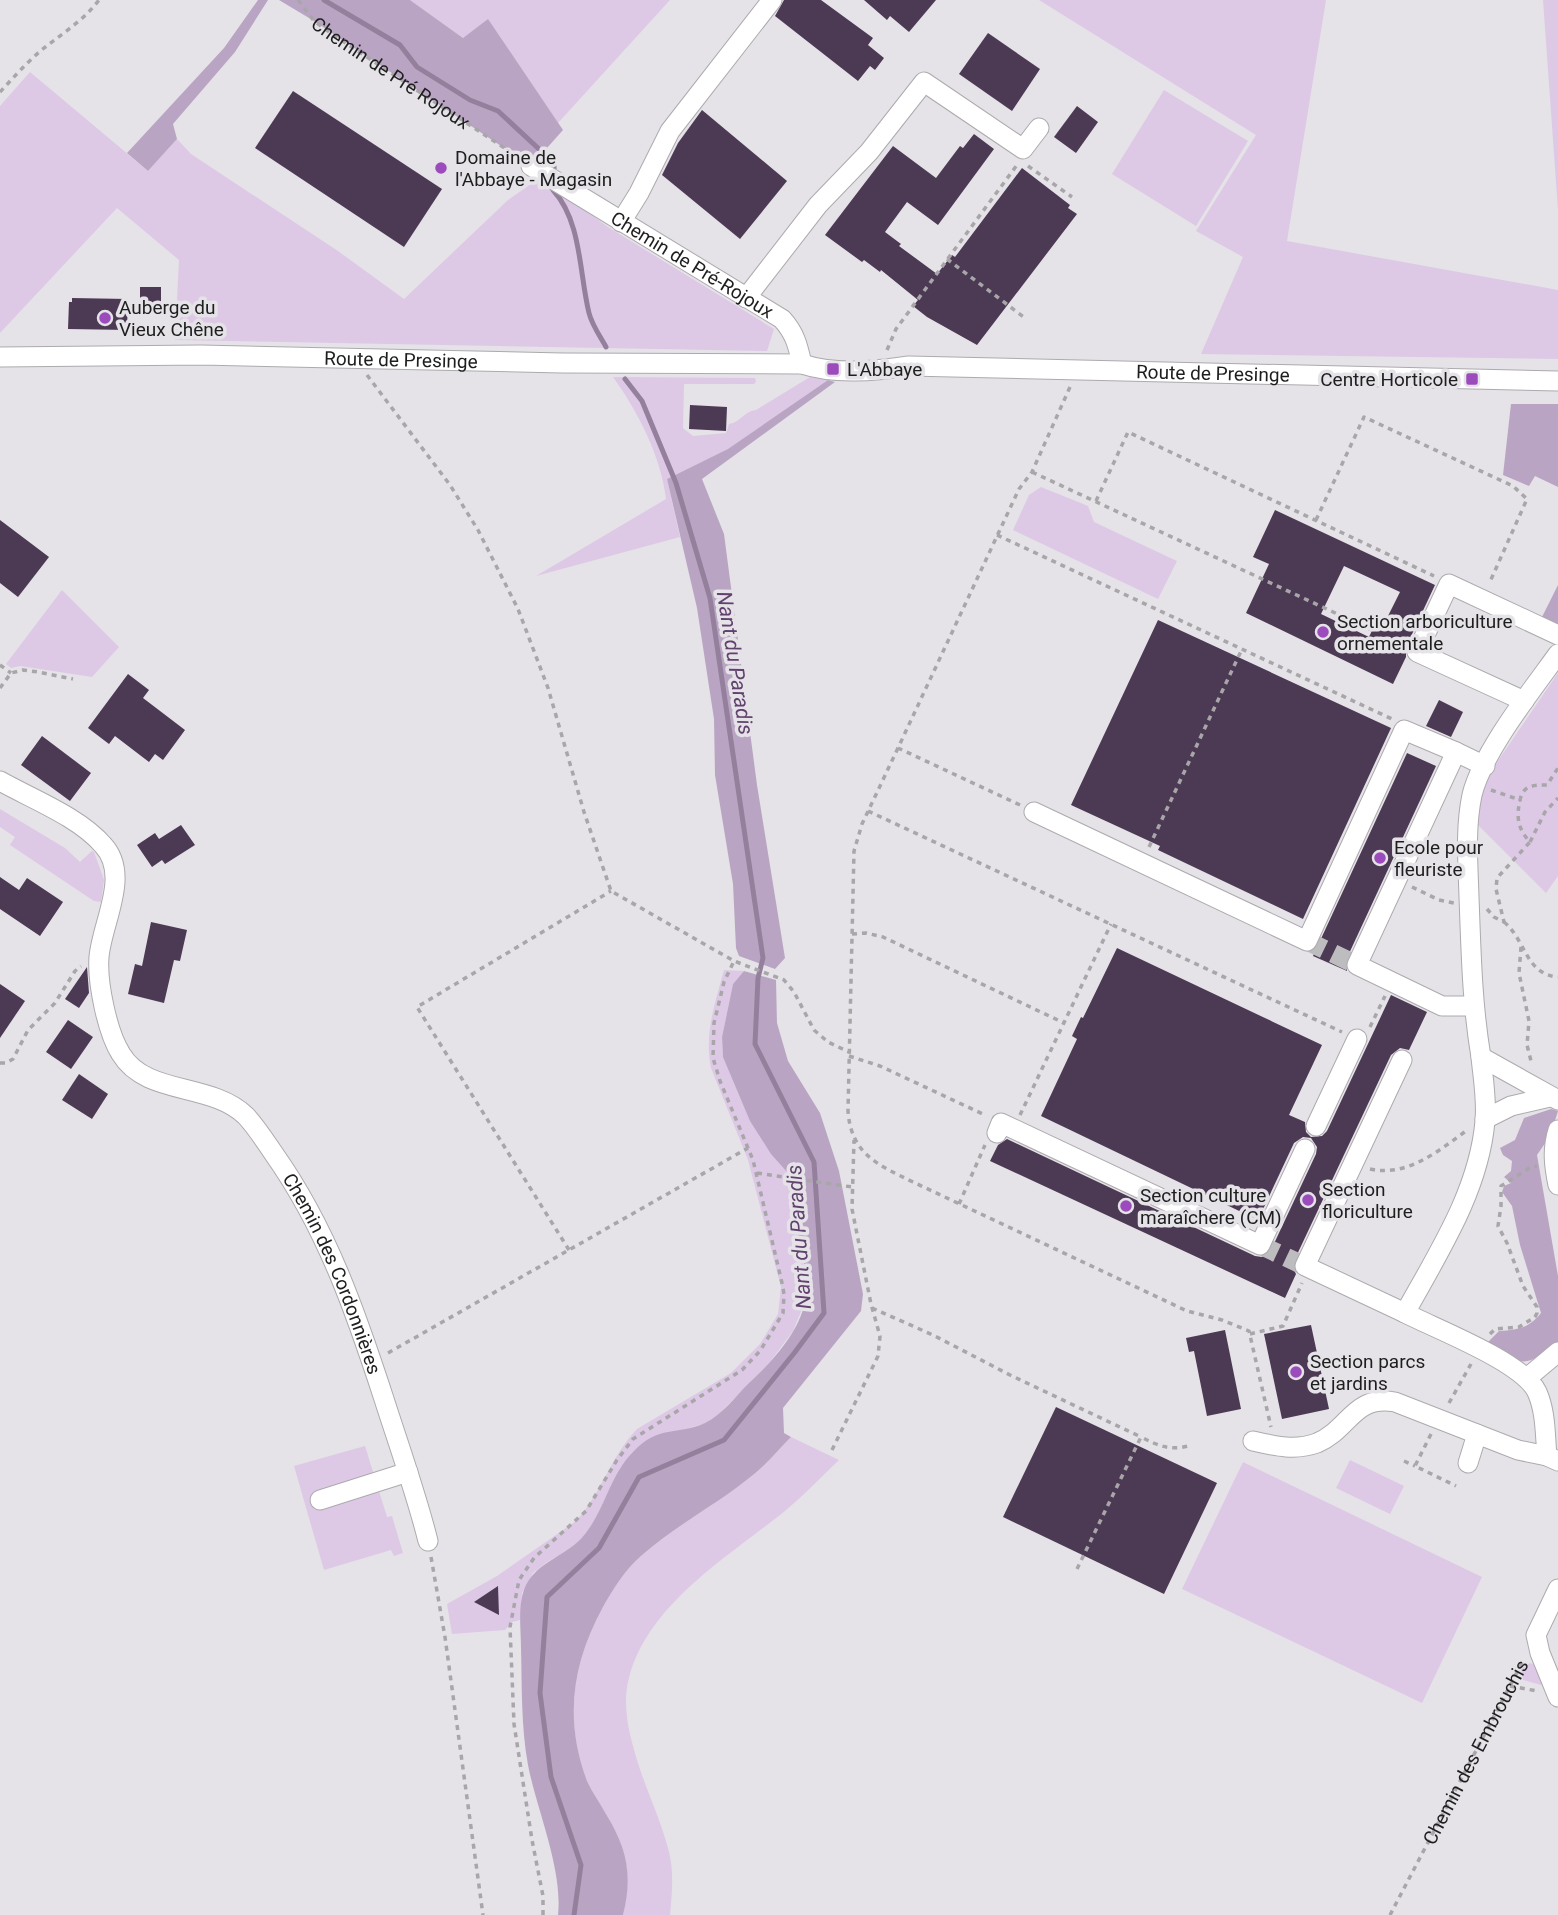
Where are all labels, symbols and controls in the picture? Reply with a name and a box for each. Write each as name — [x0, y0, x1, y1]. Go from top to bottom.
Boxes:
street label: Chemin de Pré Rojoux — [307, 12, 475, 134]
place label: Domaine de l'Abbaye - Magasin — [455, 146, 612, 191]
marker: Domaine de l'Abbaye - Magasin — [433, 160, 449, 176]
street label: Chemin de Pré-Rojoux — [607, 206, 778, 323]
place label: Auberge du Vieux Chêne — [119, 296, 224, 341]
marker: Auberge du Vieux Chêne — [97, 310, 113, 326]
street label: Route de Presinge — [324, 347, 478, 373]
place label: L'Abbaye — [847, 358, 922, 381]
street label: Route de Presinge — [1136, 360, 1290, 387]
marker: L'Abbaye — [825, 361, 841, 377]
place label: Centre Horticole — [1320, 368, 1458, 391]
marker: Centre Horticole — [1464, 371, 1480, 387]
water label: Nant du Paradis — [712, 590, 758, 736]
place label: Section arboriculture ornementale — [1337, 610, 1513, 655]
marker: Section arboriculture ornementale — [1315, 624, 1331, 640]
place label: Ecole pour fleuriste — [1394, 836, 1484, 881]
marker: Ecole pour fleuriste — [1372, 850, 1388, 866]
water label: Nant du Paradis — [782, 1164, 816, 1310]
street label: Chemin des Cordonnières — [278, 1169, 386, 1377]
place label: Section floriculture — [1322, 1178, 1413, 1223]
place label: Section culture maraîchere (CM) — [1140, 1184, 1282, 1229]
marker: Section floriculture — [1300, 1192, 1316, 1208]
marker: Section culture maraîchere (CM) — [1118, 1198, 1134, 1214]
place label: Section parcs et jardins — [1310, 1350, 1425, 1395]
marker: Section parcs et jardins — [1288, 1364, 1304, 1380]
street label: Chemin des Embrouchis — [1418, 1656, 1534, 1849]

